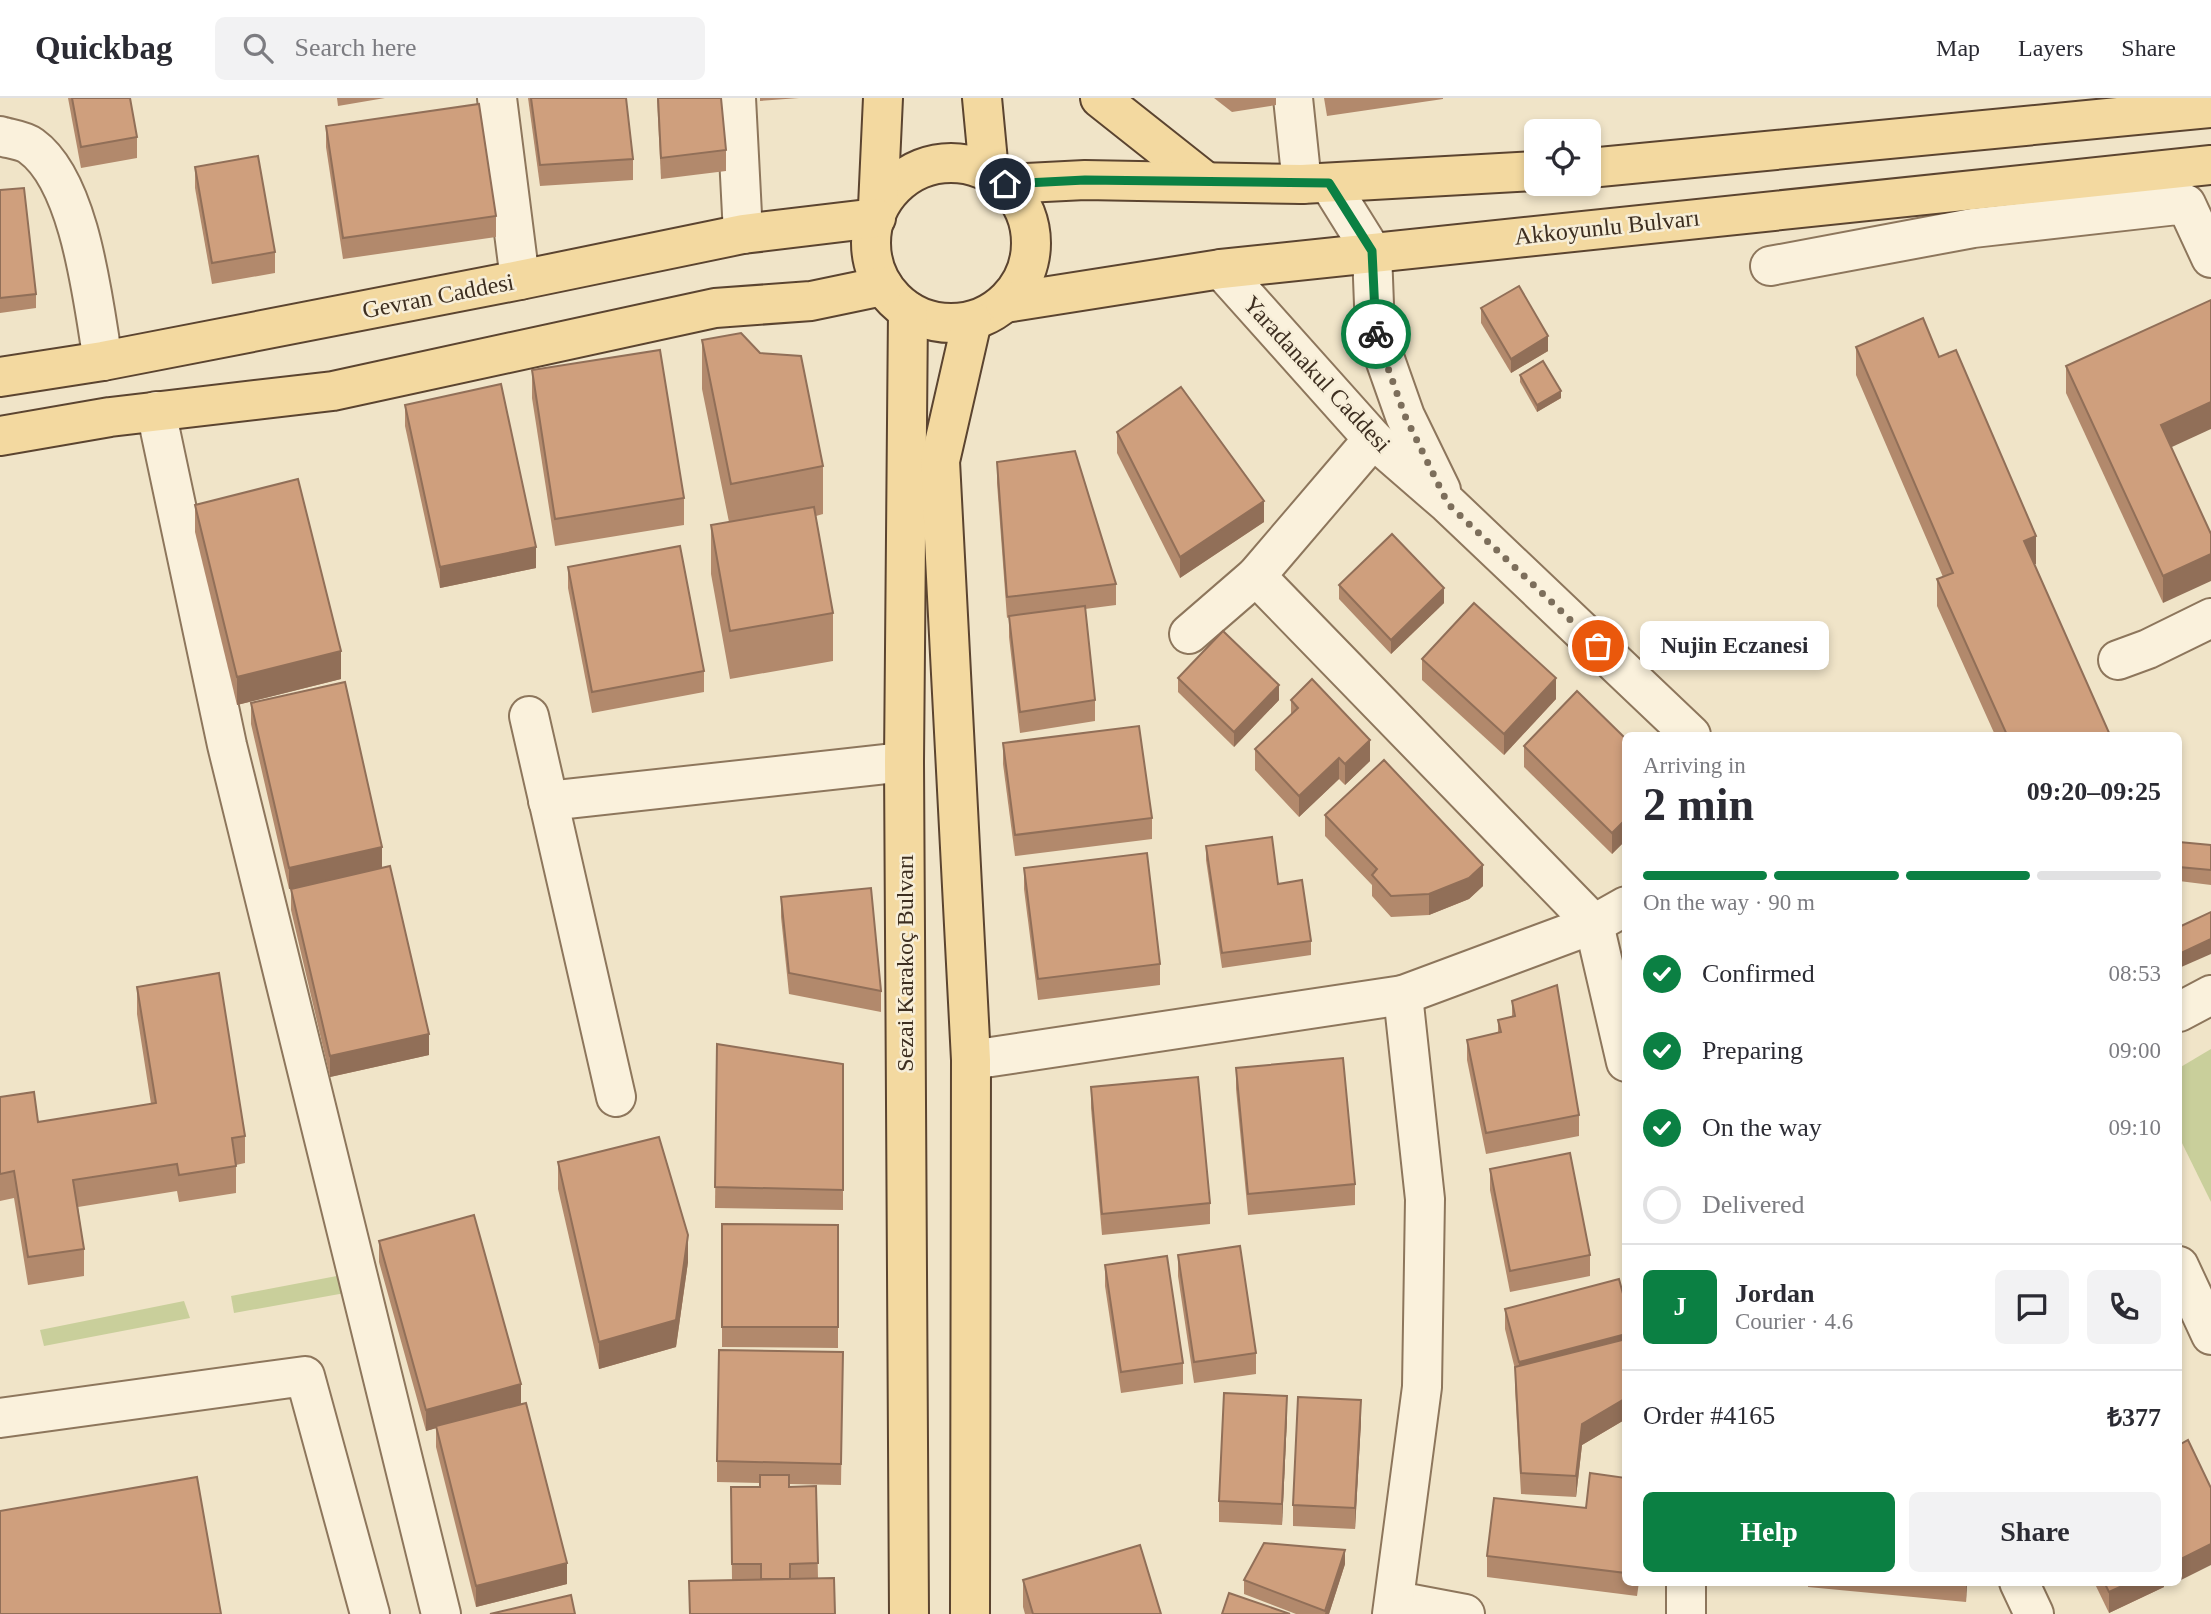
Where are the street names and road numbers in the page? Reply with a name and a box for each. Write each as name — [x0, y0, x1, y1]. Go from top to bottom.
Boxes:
street label: Akkoyunlu Bulvarı — [1513, 204, 1701, 250]
street label: Gevran Caddesi — [360, 268, 516, 323]
street label: Yaradanakul Caddesi — [1238, 291, 1396, 458]
street label: Sezai Karakoç Bulvarı — [892, 854, 918, 1072]

